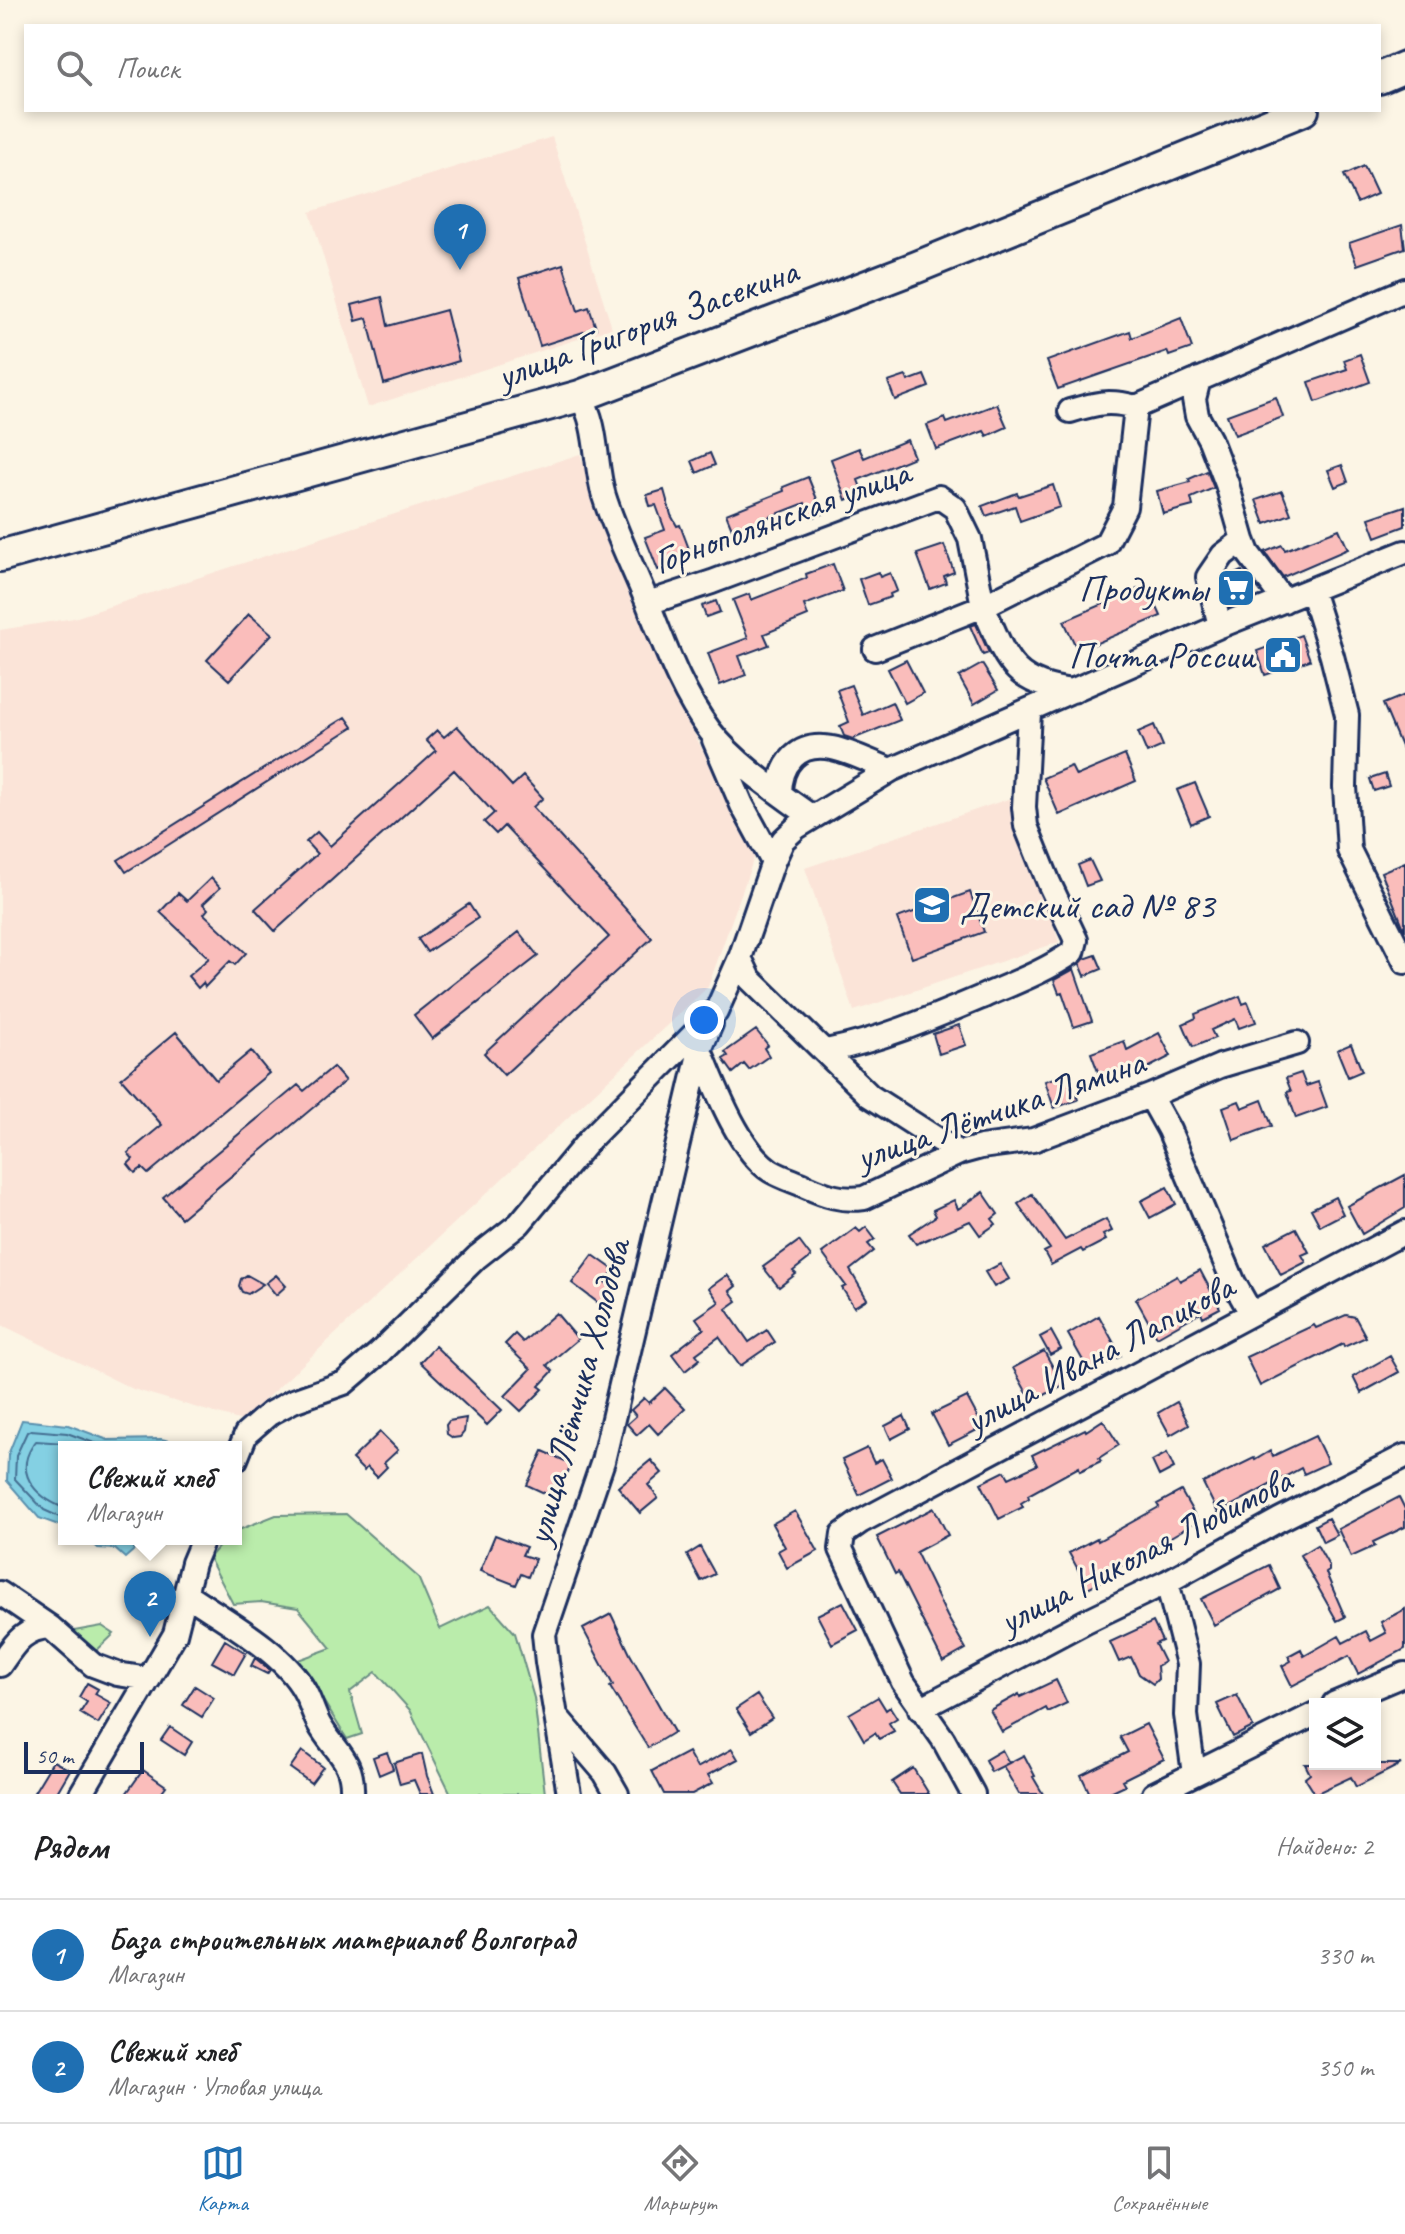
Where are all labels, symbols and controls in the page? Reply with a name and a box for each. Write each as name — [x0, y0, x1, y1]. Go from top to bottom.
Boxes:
search box — [24, 24, 1381, 112]
icon: search — [52, 46, 96, 90]
text: Поиск — [116, 49, 179, 87]
pin: 1 — [434, 204, 486, 270]
street label: улица Григория Засекина — [489, 246, 806, 400]
street label: Горнополянская улица — [647, 447, 919, 585]
place label: Продукты — [1079, 565, 1211, 612]
supermarket icon: Продукты — [1215, 567, 1257, 609]
place label: Почта России — [1069, 632, 1257, 679]
public building icon: Почта России — [1262, 634, 1304, 676]
place label: Детский сад № 83 — [960, 882, 1217, 929]
school or university icon: Детский сад № 83 — [911, 884, 953, 926]
your location — [684, 1000, 724, 1040]
street label: улица Лётчика Лямина — [848, 1037, 1153, 1181]
street label: улица Лётчика Холодова — [514, 1231, 642, 1552]
street label: улица Ивана Лапикова — [955, 1261, 1244, 1445]
popup — [58, 1441, 242, 1545]
street label: улица Николая Любимова — [989, 1455, 1302, 1645]
text: Свежий хлеб — [86, 1458, 214, 1496]
text: Магазин — [86, 1496, 162, 1529]
pin: 2 — [124, 1571, 176, 1637]
map controls — [1309, 1698, 1381, 1770]
button: layers — [1309, 1698, 1381, 1770]
scale bar — [24, 1738, 144, 1774]
text: 50 m — [36, 1742, 73, 1770]
text: Рядом — [32, 1825, 108, 1868]
text: Найдено: 2 — [1276, 1830, 1373, 1863]
text: База строительных материалов Волгоград — [108, 1920, 575, 1958]
text: 1 — [52, 1939, 64, 1972]
text: 330 m — [1317, 1939, 1373, 1972]
text: Магазин — [108, 1958, 184, 1991]
text: Свежий хлеб — [108, 2032, 236, 2070]
text: 2 — [52, 2051, 64, 2084]
text: 350 m — [1317, 2051, 1373, 2084]
text: Магазин · Угловая улица — [108, 2070, 321, 2103]
tab: Карта — [198, 2141, 248, 2217]
tab: Маршрут — [644, 2141, 716, 2217]
tab: Сохранённые — [1112, 2141, 1207, 2217]

